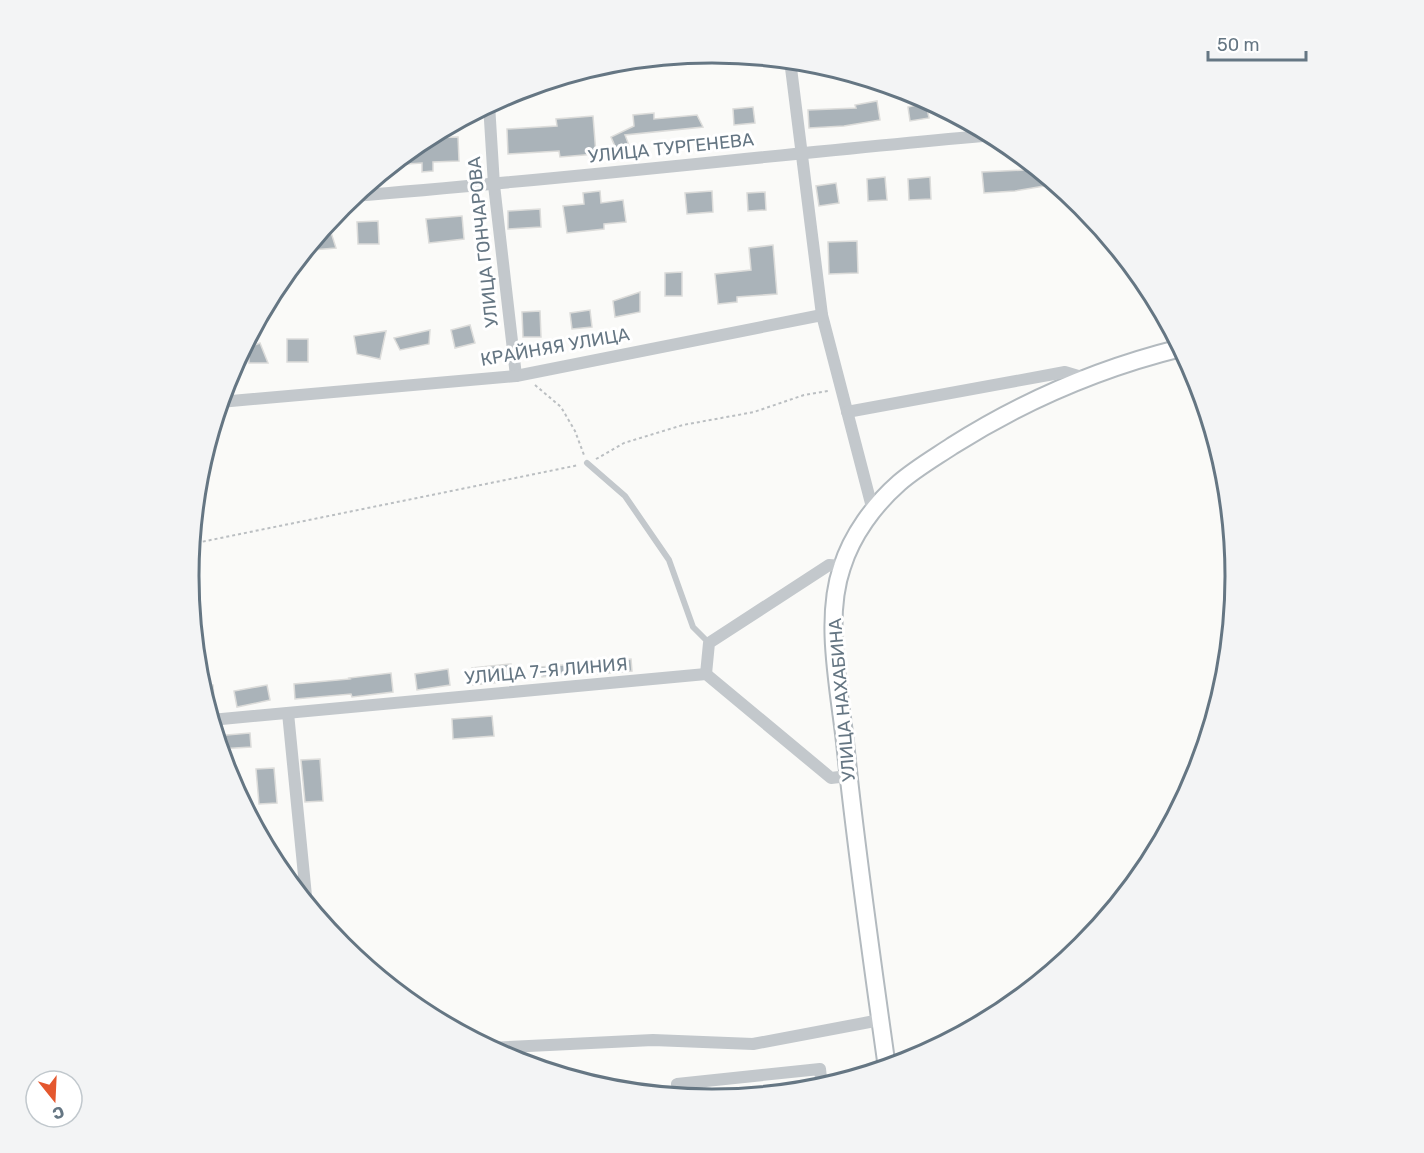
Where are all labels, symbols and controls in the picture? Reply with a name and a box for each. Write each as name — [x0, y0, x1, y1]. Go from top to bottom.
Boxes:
scale bar — [1208, 24, 1306, 62]
text: 50 m — [1217, 34, 1260, 56]
street label: УЛИЦА ТУРГЕНЕВА — [587, 128, 755, 168]
street label: УЛИЦА ГОНЧАРОВА — [463, 155, 503, 329]
street label: КРАЙНЯЯ УЛИЦА — [479, 323, 631, 371]
street label: УЛИЦА НАХАБИНА — [824, 617, 860, 783]
street label: УЛИЦА 7-Я ЛИНИЯ — [464, 653, 628, 689]
north arrow — [24, 1069, 84, 1129]
text: С — [50, 1102, 67, 1124]

